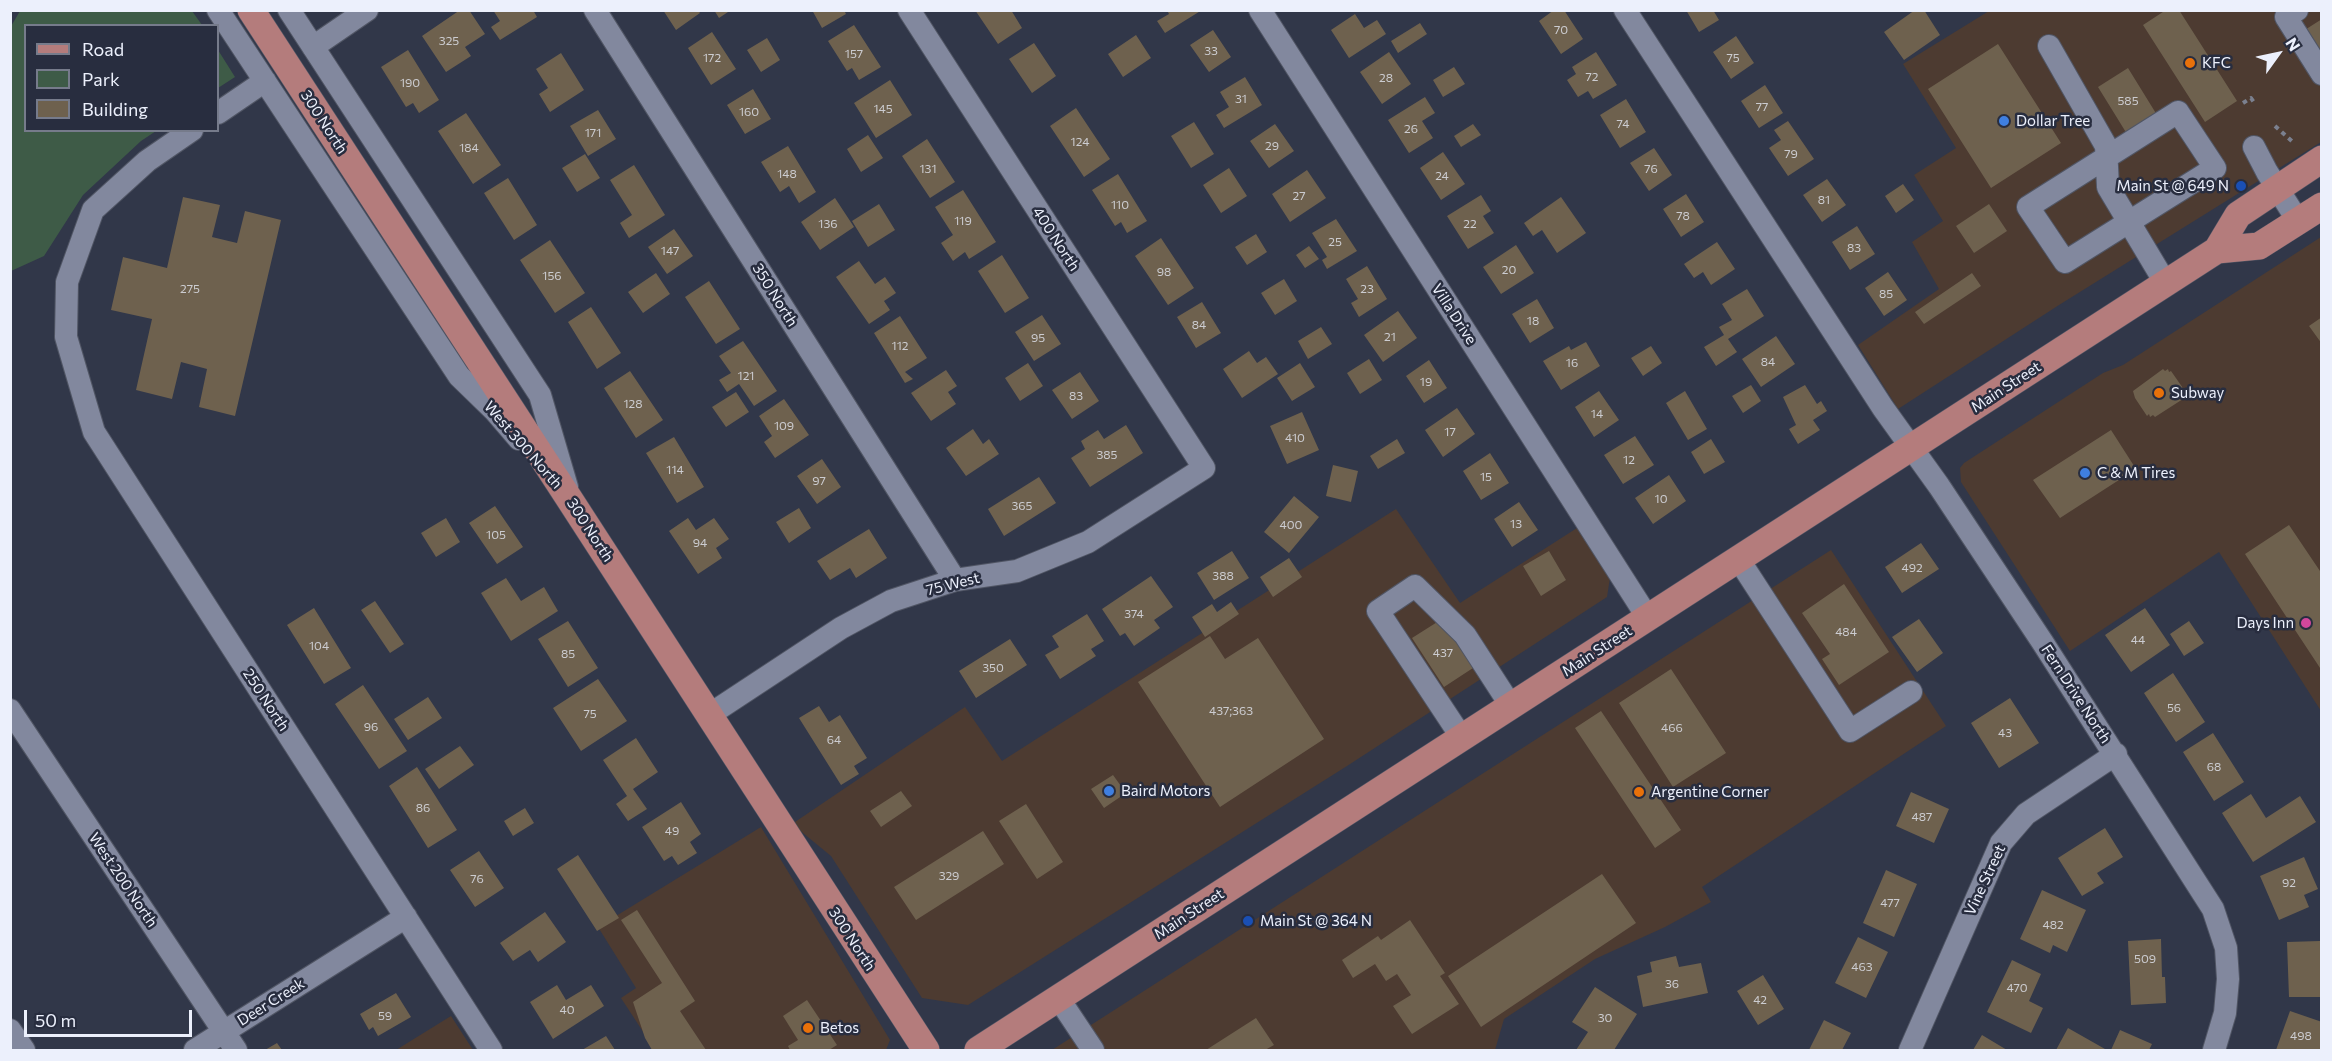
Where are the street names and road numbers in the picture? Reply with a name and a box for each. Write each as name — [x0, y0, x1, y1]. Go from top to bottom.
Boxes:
street label: 300 North — [297, 87, 351, 157]
street label: 400 North — [1029, 204, 1083, 274]
street label: 350 North — [749, 260, 801, 330]
street label: Villa Drive — [1428, 280, 1480, 348]
street label: Main Street — [1968, 358, 2044, 416]
street label: West 300 North — [480, 398, 566, 492]
street label: 300 North — [563, 495, 617, 565]
street label: 75 West — [924, 569, 982, 599]
street label: Main Street — [1559, 622, 1635, 680]
street label: Fern Drive North — [2037, 641, 2115, 747]
street label: 250 North — [239, 665, 293, 735]
street label: West 200 North — [85, 829, 161, 931]
street label: Vine Street — [1961, 842, 2009, 918]
street label: Main Street — [1151, 885, 1227, 943]
street label: 300 North — [825, 904, 879, 974]
street label: Deer Creek — [234, 974, 308, 1030]

